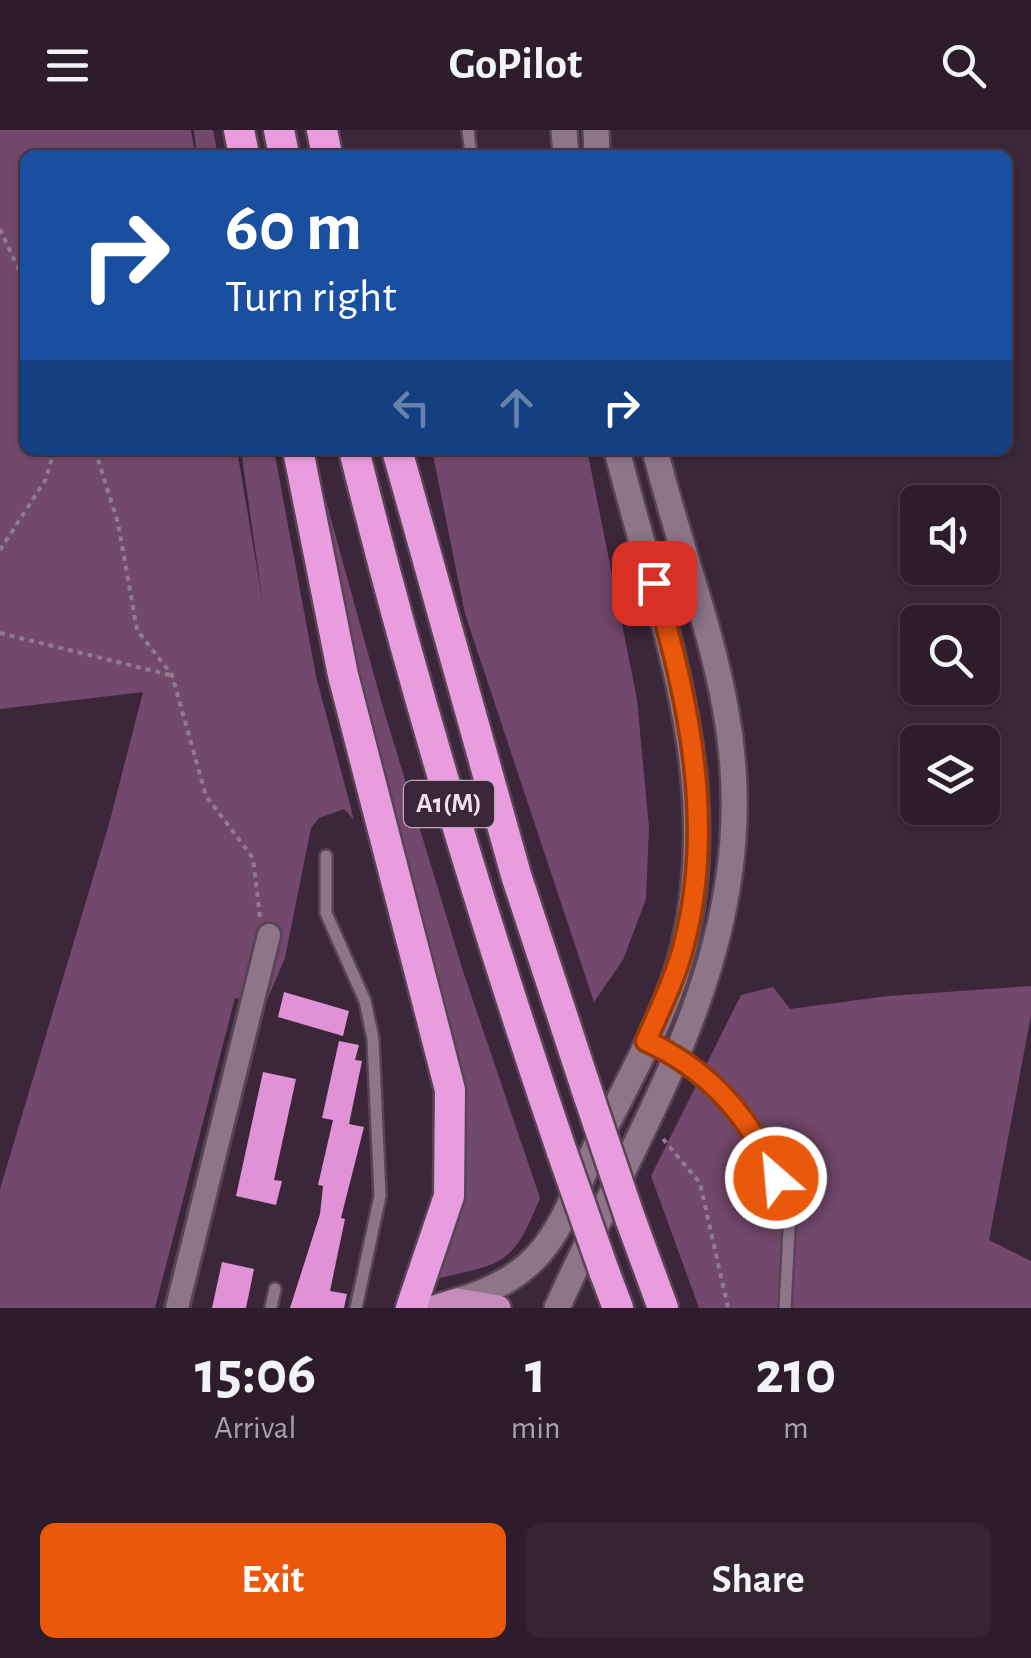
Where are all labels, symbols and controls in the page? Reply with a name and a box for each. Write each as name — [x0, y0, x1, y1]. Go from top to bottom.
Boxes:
icon: menu — [40, 38, 95, 93]
icon: search — [936, 38, 991, 93]
text: GoPilot — [449, 42, 582, 87]
icon: right — [60, 190, 190, 320]
text: 60 m — [225, 193, 362, 263]
text: Turn right — [225, 275, 397, 320]
icon: left — [384, 380, 439, 435]
icon: ahead — [489, 380, 544, 435]
icon: right — [594, 380, 649, 435]
map controls — [900, 485, 1000, 825]
button: sound — [900, 485, 1000, 585]
pin — [612, 541, 697, 626]
icon: arrive — [627, 556, 682, 611]
button: search — [900, 605, 1000, 705]
button: layers — [900, 725, 1000, 825]
road number: A1(M) — [404, 781, 494, 827]
position arrow — [724, 1126, 828, 1230]
text: 15:06 — [195, 1344, 316, 1404]
text: 1 — [525, 1344, 546, 1404]
text: 210 — [755, 1344, 836, 1404]
text: Arrival — [214, 1412, 297, 1444]
text: min — [511, 1412, 561, 1444]
text: m — [783, 1412, 809, 1444]
button: Exit — [40, 1523, 506, 1638]
button: Share — [526, 1523, 991, 1638]

